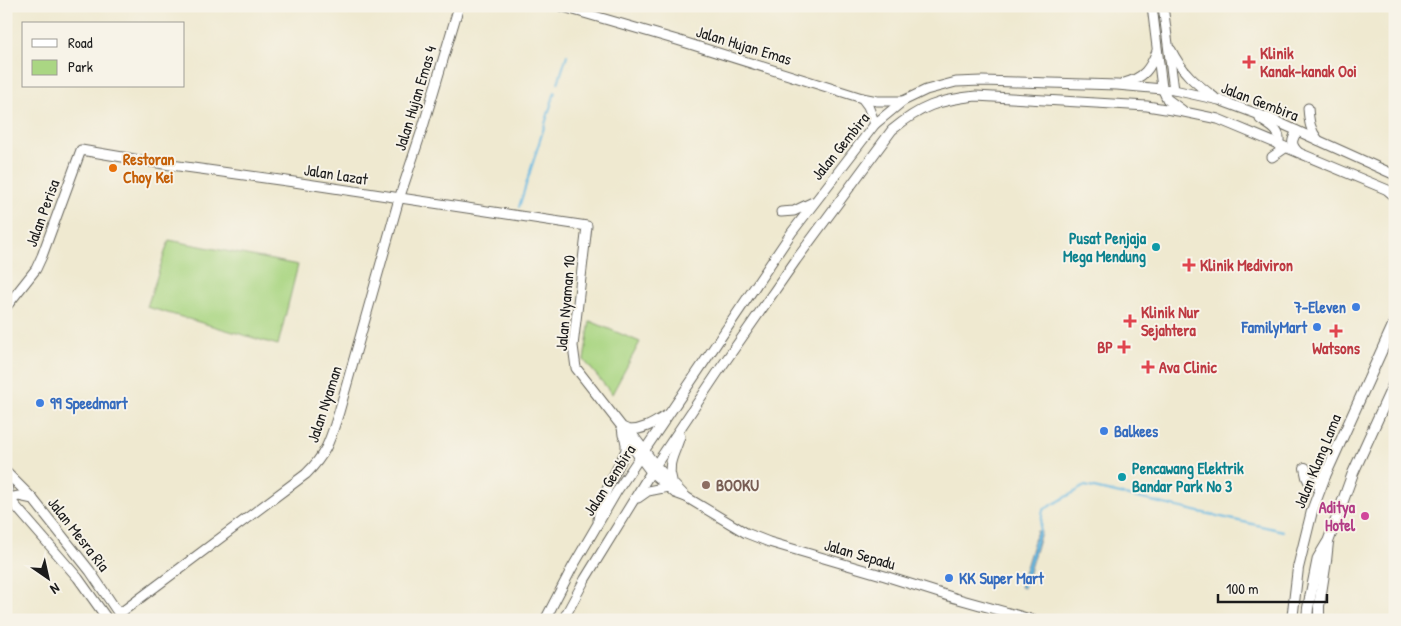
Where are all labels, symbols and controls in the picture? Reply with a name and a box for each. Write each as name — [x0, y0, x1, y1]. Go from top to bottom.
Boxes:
street label: Jalan Hujan Emas — [694, 20, 794, 70]
legend — [22, 22, 185, 88]
text: Road — [68, 32, 93, 53]
place label: Klinik Kanak-kanak Ooi — [1260, 42, 1357, 82]
street label: Jalan Hujan Emas 4 — [389, 43, 441, 153]
marker: Klinik Kanak-kanak Ooi — [1242, 55, 1256, 69]
text: Park — [68, 56, 93, 77]
street label: Jalan Gembira — [1218, 76, 1302, 126]
street label: Jalan Gembira — [806, 108, 874, 184]
place label: Restoran Choy Kei — [123, 148, 174, 189]
street label: Jalan Lazat — [302, 158, 370, 190]
marker: Restoran Choy Kei — [107, 162, 119, 174]
street label: Jalan Perisa — [20, 176, 64, 250]
place label: Pusat Penjaja Mega Mendung — [1063, 227, 1147, 268]
marker: Pusat Penjaja Mega Mendung — [1150, 241, 1162, 253]
street label: Jalan Nyaman 10 — [550, 254, 580, 352]
place label: Klinik Mediviron — [1200, 254, 1293, 276]
marker: Klinik Mediviron — [1182, 258, 1196, 272]
place label: 7-Eleven — [1293, 296, 1346, 318]
place label: Klinik Nur Sejahtera — [1141, 301, 1200, 341]
marker: 7-Eleven — [1350, 301, 1362, 313]
marker: Klinik Nur Sejahtera — [1123, 314, 1137, 328]
place label: FamilyMart — [1241, 316, 1307, 339]
marker: FamilyMart — [1311, 321, 1323, 333]
marker: Watsons — [1330, 325, 1342, 337]
place label: BP — [1097, 336, 1113, 358]
place label: Watsons — [1312, 337, 1361, 359]
marker: BP — [1117, 340, 1131, 354]
place label: Ava Clinic — [1159, 356, 1218, 378]
marker: Ava Clinic — [1141, 360, 1155, 374]
street label: Jalan Nyaman — [301, 363, 347, 445]
place label: 99 Speedmart — [50, 392, 128, 415]
marker: 99 Speedmart — [34, 397, 46, 409]
street label: Jalan Klang Lama — [1288, 411, 1346, 511]
place label: Balkees — [1114, 420, 1159, 442]
marker: Balkees — [1098, 425, 1110, 437]
street label: Jalan Gembira — [578, 440, 640, 520]
place label: Pencawang Elektrik Bandar Park No 3 — [1132, 457, 1244, 497]
marker: Pencawang Elektrik Bandar Park No 3 — [1116, 471, 1128, 483]
place label: BOOKU — [716, 474, 759, 496]
marker: BOOKU — [700, 479, 712, 491]
street label: Jalan Mesra Ria — [43, 492, 115, 576]
place label: Aditya Hotel — [1319, 496, 1356, 536]
marker: Aditya Hotel — [1359, 510, 1371, 522]
street label: Jalan Sepadu — [822, 533, 899, 575]
north arrow — [22, 554, 72, 604]
place label: KK Super Mart — [959, 567, 1044, 590]
scale bar — [1218, 571, 1327, 603]
marker: KK Super Mart — [943, 572, 955, 584]
text: 100 m — [1226, 578, 1259, 599]
text: N — [47, 579, 64, 599]

